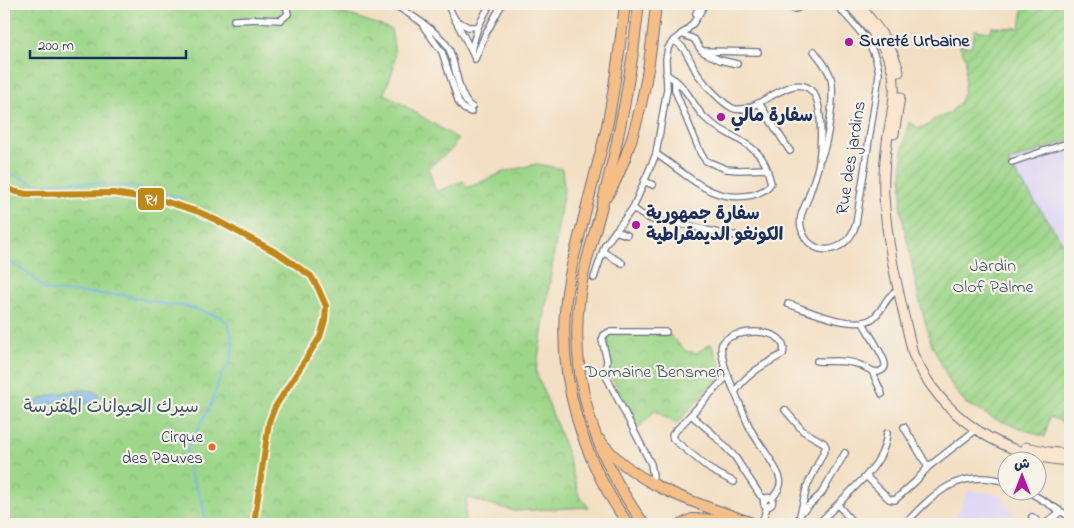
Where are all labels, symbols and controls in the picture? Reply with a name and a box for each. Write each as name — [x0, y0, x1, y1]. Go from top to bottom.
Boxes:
scale bar — [30, 28, 186, 60]
place label: Sureté Urbaine — [859, 29, 970, 55]
text: 200 m — [38, 35, 74, 57]
marker: Sureté Urbaine — [843, 36, 855, 48]
street label: Rue des jardins — [830, 99, 874, 217]
place label: سفارة مالي — [731, 104, 813, 131]
marker: سفارة مالي — [715, 111, 727, 123]
line badge: R1 — [137, 187, 165, 211]
text: R1 — [144, 190, 158, 211]
place label: سفارة جمهورية الكونغو الديمقراطية — [646, 202, 783, 249]
marker: سفارة جمهورية الكونغو الديمقراطية — [630, 219, 642, 231]
park label: Jardin Olof Palme — [952, 254, 1035, 301]
park label: Domaine Bensmen — [584, 360, 725, 386]
park label: سيرك الحيوانات المفترسة — [23, 395, 199, 421]
place label: Cirque des Pauves — [122, 425, 203, 471]
marker: Cirque des Pauves — [207, 442, 217, 452]
north arrow — [996, 450, 1046, 500]
text: ش — [1014, 454, 1030, 475]

